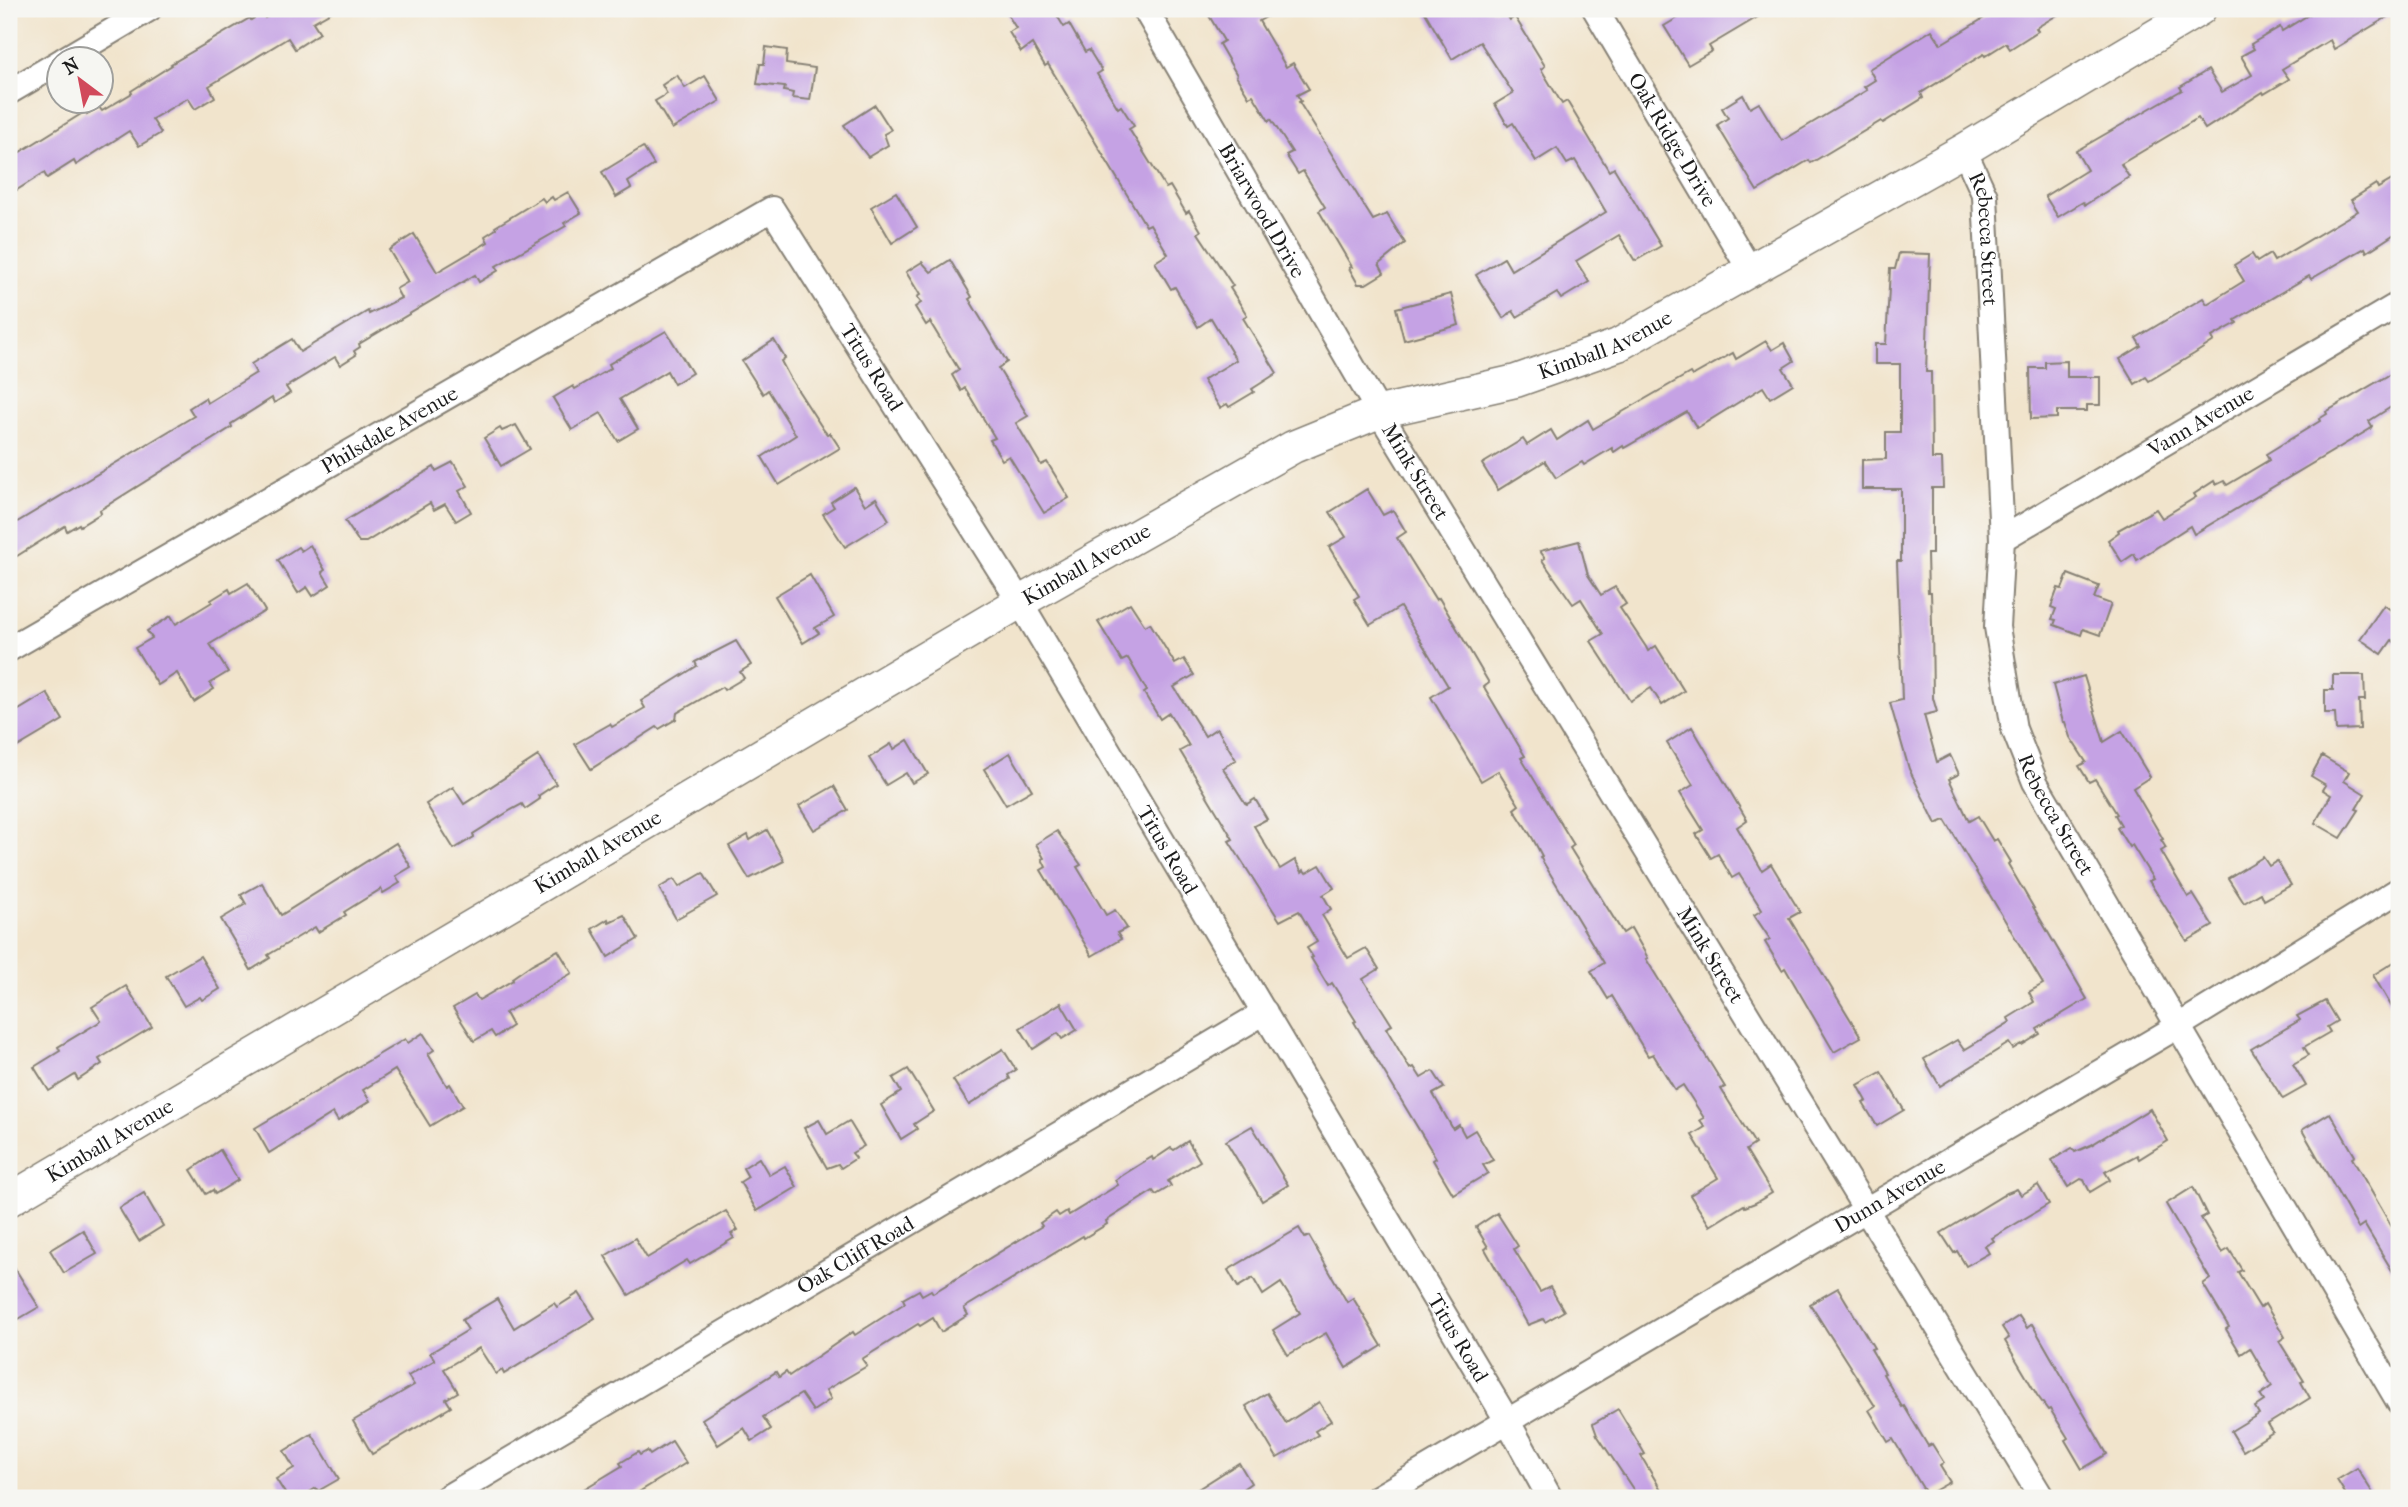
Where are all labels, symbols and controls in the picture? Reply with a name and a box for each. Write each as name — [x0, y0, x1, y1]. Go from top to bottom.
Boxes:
north arrow — [46, 46, 116, 116]
text: N — [60, 53, 84, 80]
street label: Oak Ridge Drive — [1624, 68, 1722, 211]
street label: Briarwood Drive — [1214, 139, 1310, 282]
street label: Rebecca Street — [1964, 168, 2002, 307]
street label: Kimball Avenue — [1535, 305, 1676, 384]
street label: Titus Road — [836, 319, 909, 416]
street label: Philsdale Avenue — [317, 381, 462, 479]
street label: Vann Avenue — [2143, 381, 2258, 462]
street label: Mink Street — [1377, 419, 1454, 525]
street label: Kimball Avenue — [1018, 518, 1155, 610]
street label: Rebecca Street — [2013, 751, 2099, 880]
street label: Titus Road — [1132, 802, 1203, 899]
street label: Kimball Avenue — [530, 805, 666, 899]
street label: Mink Street — [1672, 902, 1749, 1008]
street label: Kimball Avenue — [42, 1094, 178, 1187]
street label: Dunn Avenue — [1830, 1154, 1949, 1238]
street label: Oak Cliff Road — [793, 1211, 919, 1299]
street label: Titus Road — [1423, 1290, 1494, 1387]

